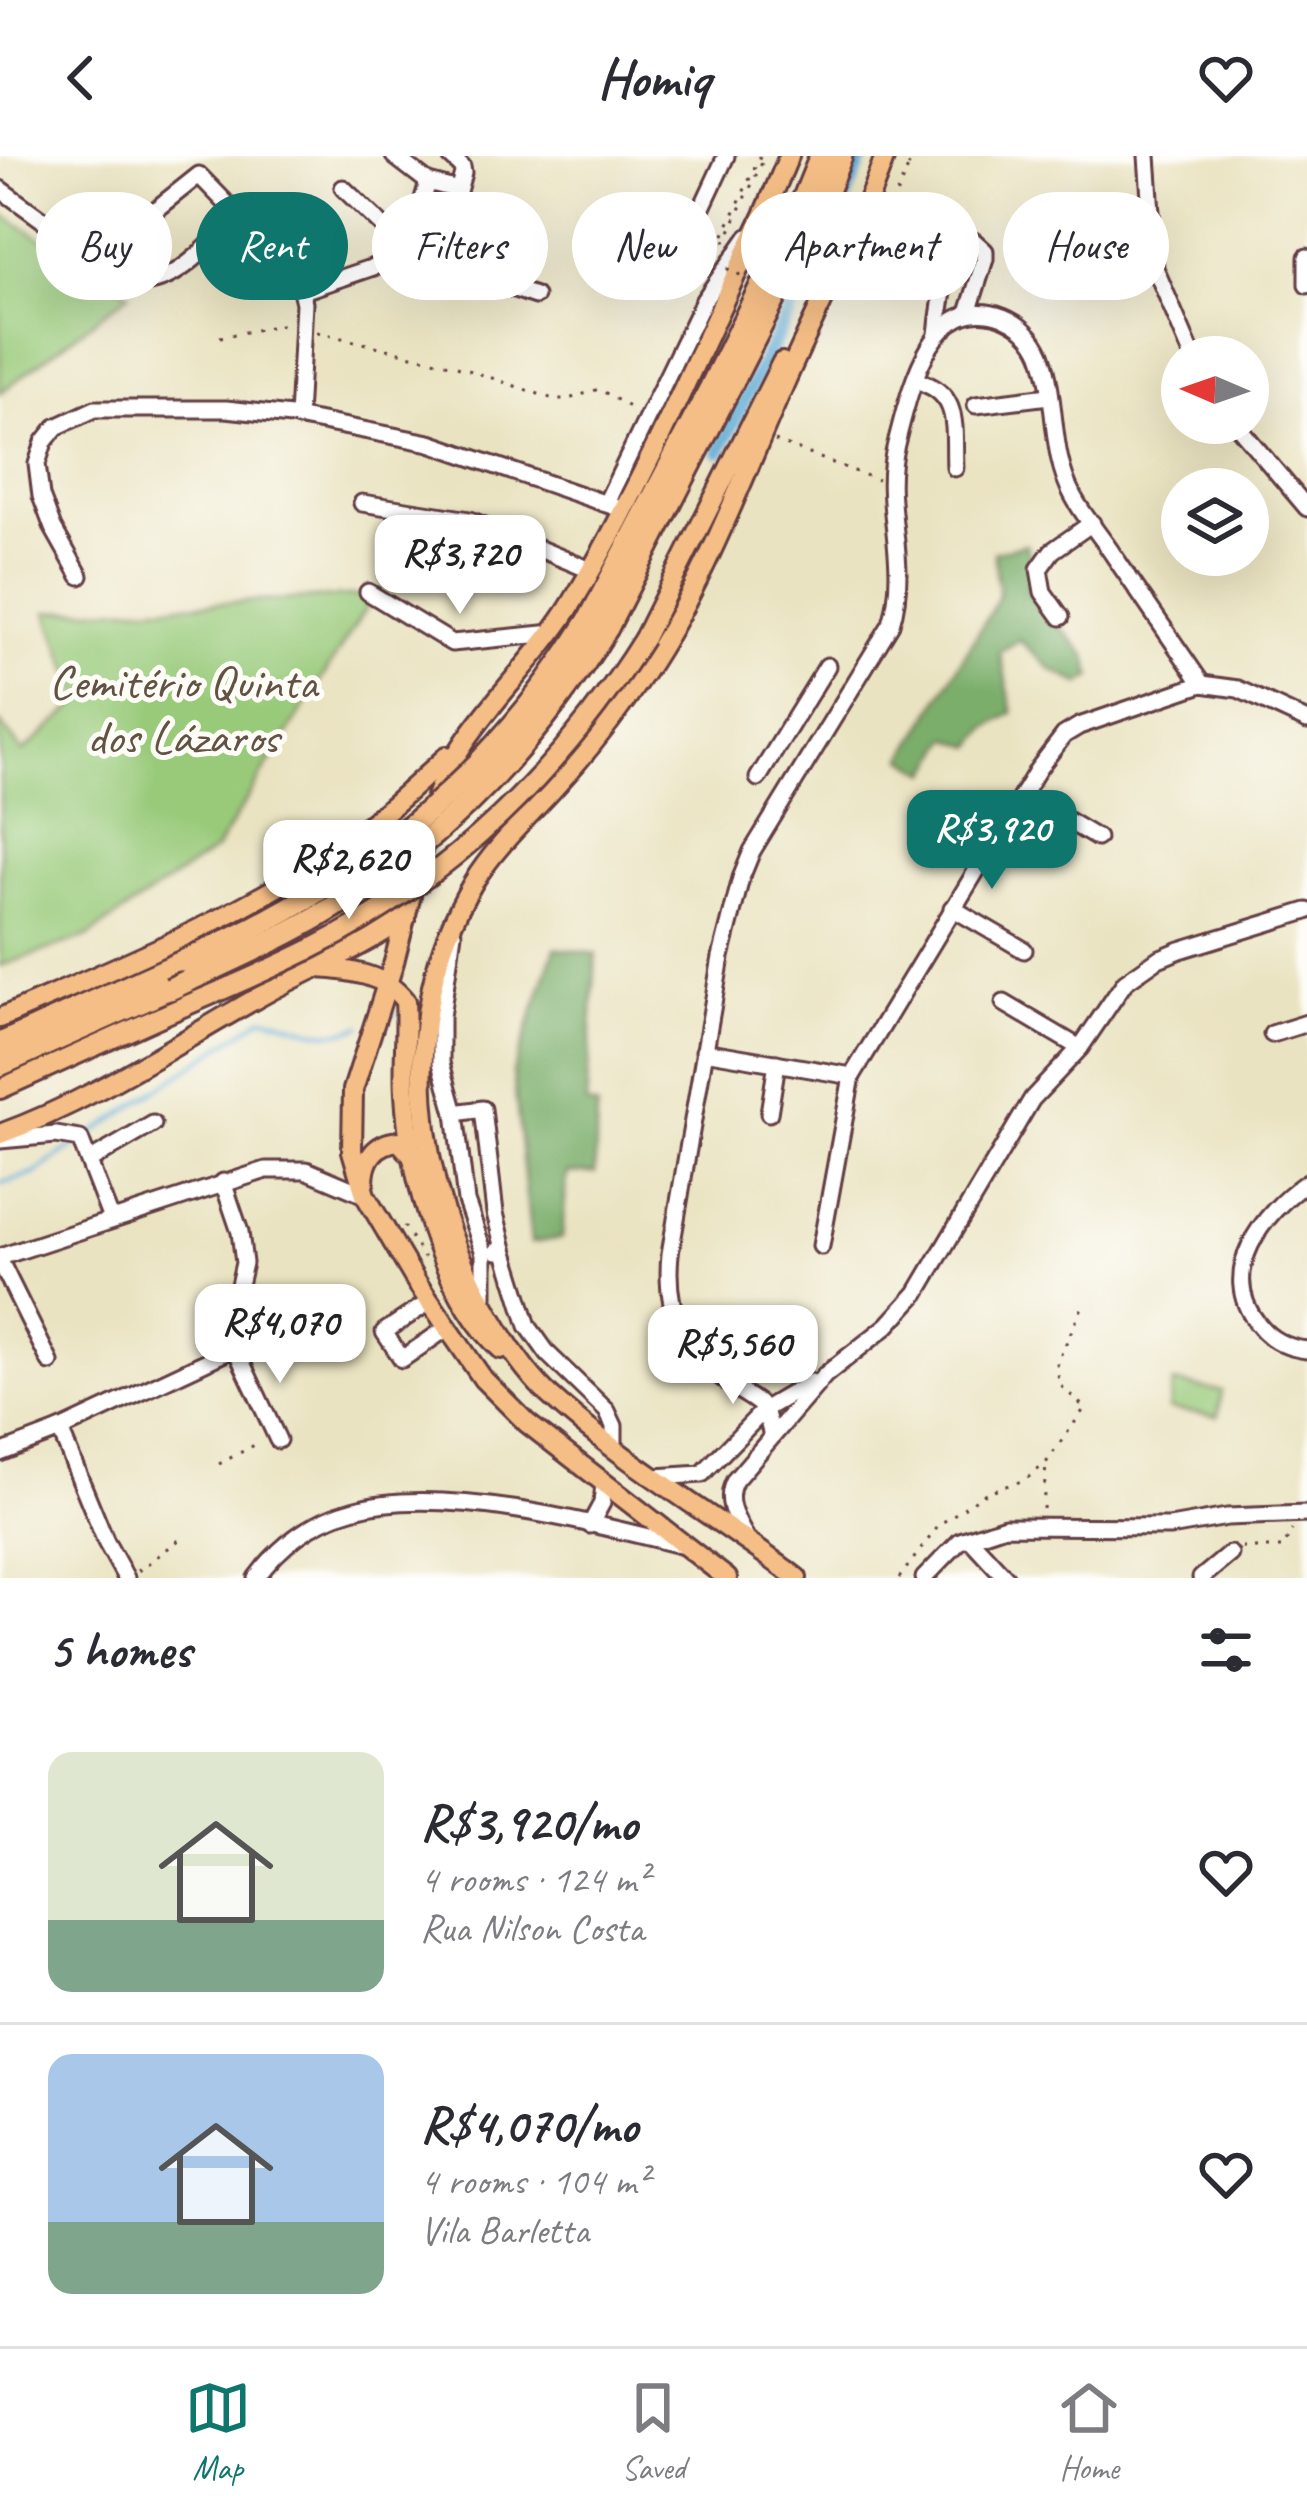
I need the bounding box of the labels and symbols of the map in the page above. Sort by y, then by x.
north arrow [1161,336,1269,444]
pin: R$3,720 [349,515,571,617]
park label: Cemitério Quinta dos Lázaros [49,652,320,767]
pin: R$3,920 [881,790,1103,892]
pin: R$2,620 [238,820,460,922]
pin: R$4,070 [169,1284,391,1386]
pin: R$5,560 [622,1305,844,1407]

